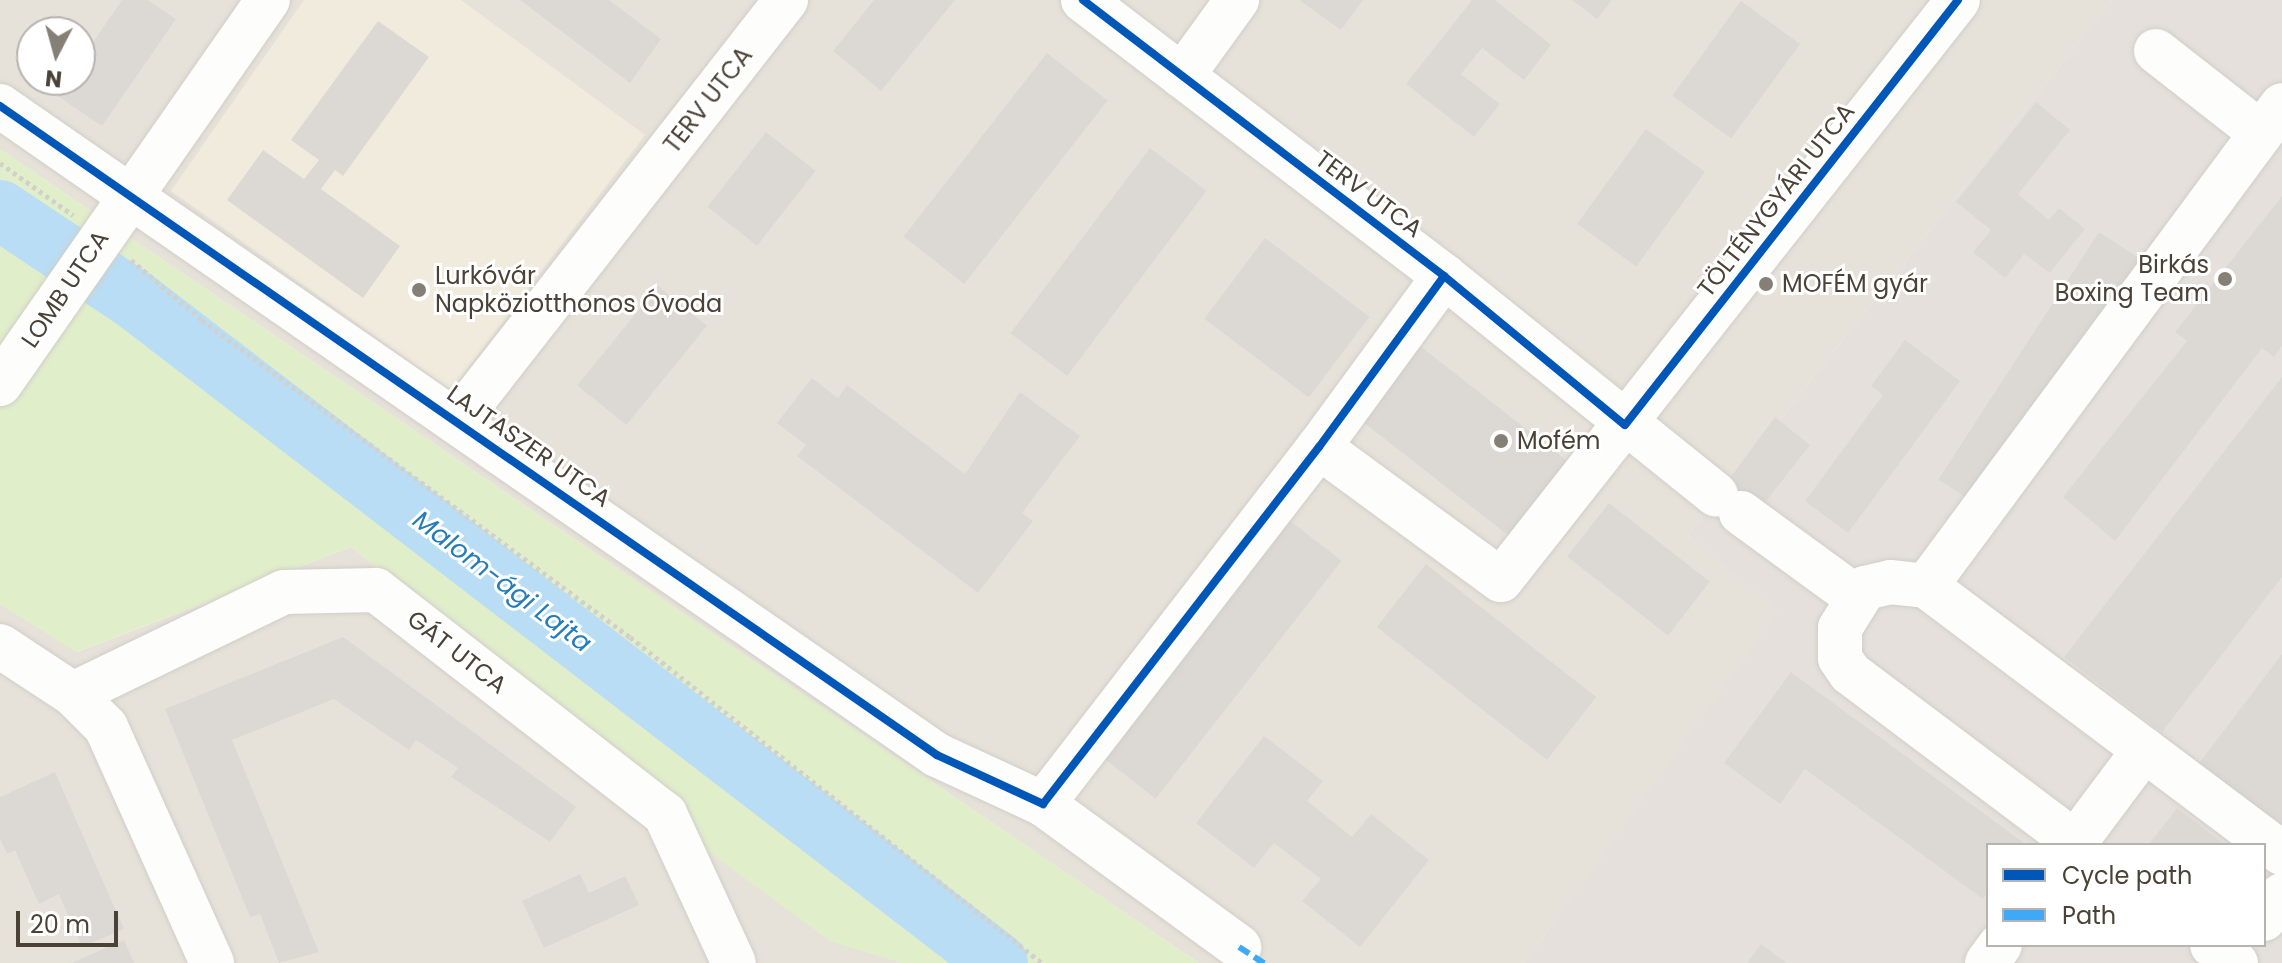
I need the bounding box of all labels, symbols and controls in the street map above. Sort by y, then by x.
north arrow [16,16,96,96]
street label: TERV UTCA [658,41,758,159]
text: N [44,62,64,95]
street label: TÖLTÉNYGYÁRI UTCA [1691,97,1861,303]
street label: TERV UTCA [1310,144,1428,244]
street label: LOMB UTCA [15,225,115,353]
place label: Birkás Boxing Team [2055,251,2209,307]
place label: Lurkóvár Napköziotthonos Óvoda [435,262,722,318]
place label: MOFÉM gyár [1782,270,1928,298]
marker: Birkás Boxing Team [2216,270,2234,288]
marker: MOFÉM gyár [1757,275,1775,293]
marker: Lurkóvár Napköziotthonos Óvoda [410,281,428,299]
street label: LAJTASZER UTCA [442,379,616,513]
place label: Mofém [1517,427,1601,455]
marker: Mofém [1492,432,1510,450]
water label: Malom-ági Lajta [406,505,598,659]
street label: GÁT UTCA [402,604,512,700]
legend [1986,843,2266,947]
text: Cycle path [2062,859,2192,892]
scale bar [20,895,122,945]
text: Path [2062,899,2116,932]
text: 20 m [30,908,90,941]

